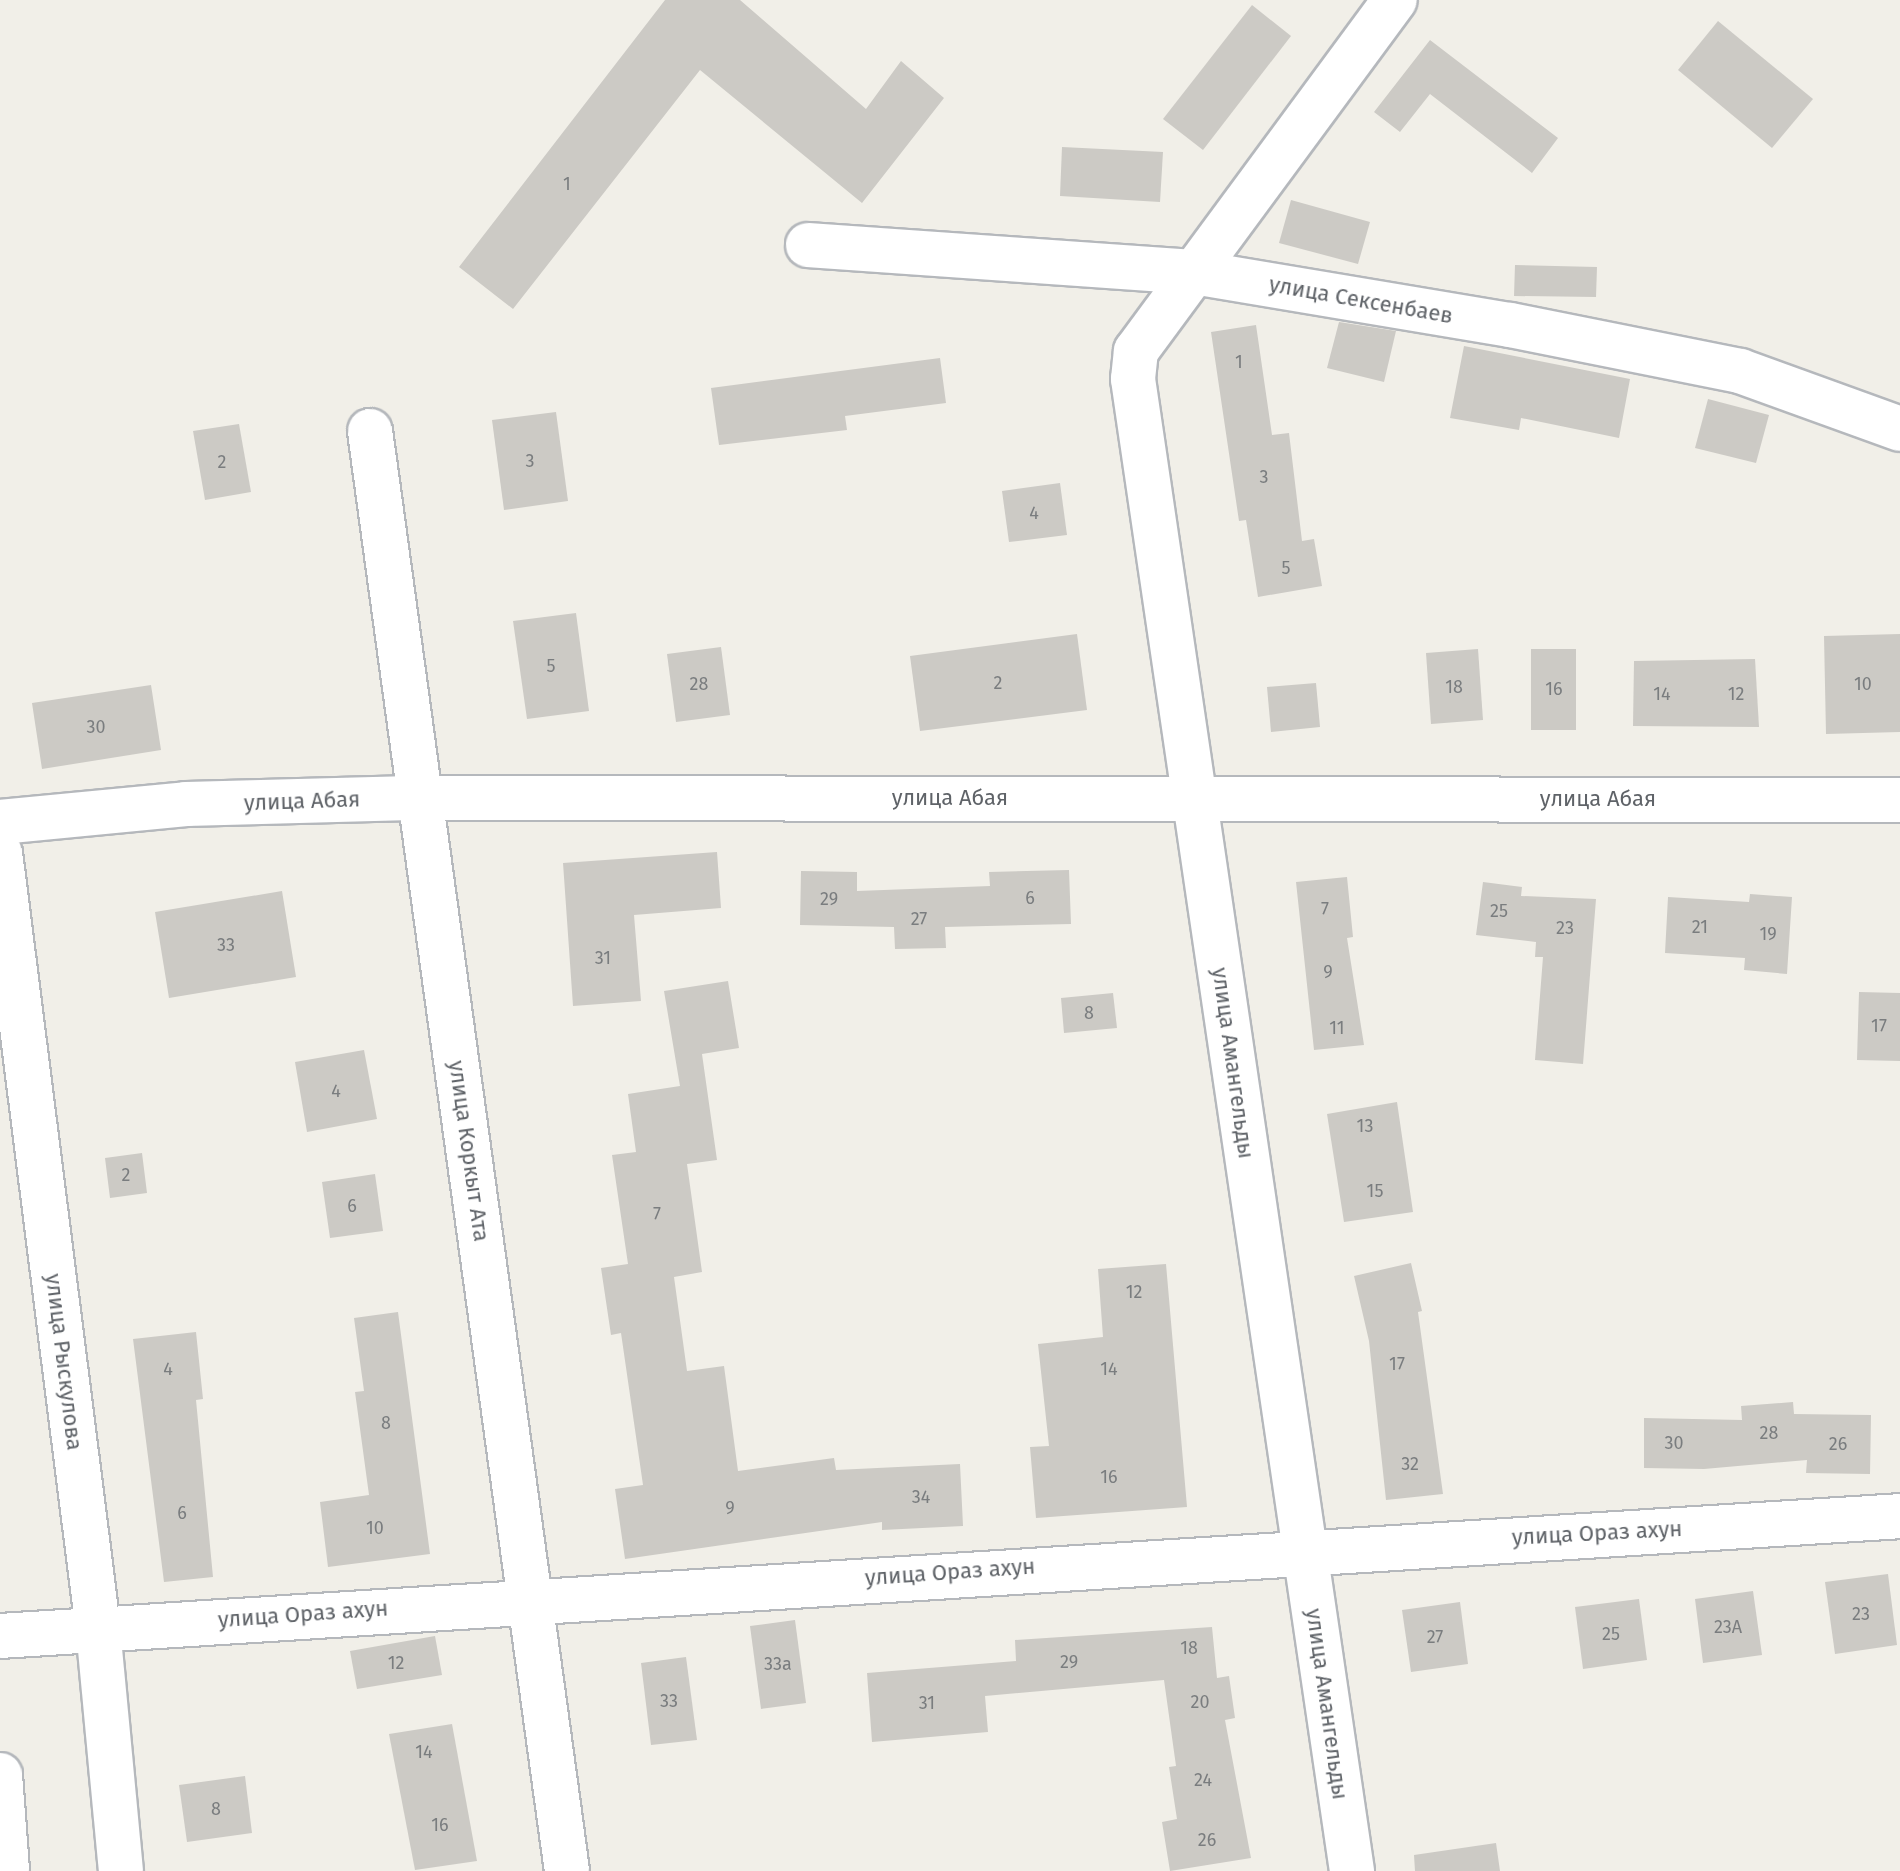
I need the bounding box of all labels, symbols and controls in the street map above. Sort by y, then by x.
house number: 1 [563,173,571,195]
street label: улица Сексенбаев [1267,271,1455,329]
house number: 1 [1235,351,1243,373]
house number: 3 [526,450,534,472]
house number: 2 [218,451,226,473]
house number: 3 [1260,466,1268,488]
house number: 4 [1029,502,1039,524]
house number: 5 [1281,557,1291,579]
house number: 5 [546,655,556,677]
house number: 2 [994,672,1002,694]
house number: 28 [690,673,708,695]
house number: 10 [1854,673,1872,695]
house number: 18 [1445,676,1463,698]
house number: 16 [1545,678,1563,700]
house number: 14 [1653,683,1671,705]
house number: 12 [1728,683,1744,705]
house number: 30 [86,716,106,738]
street label: улица Абая [892,785,1008,811]
street label: улица Абая [243,786,361,816]
street label: улица Абая [1540,786,1656,812]
house number: 6 [1025,887,1035,909]
house number: 29 [820,888,838,910]
house number: 7 [1321,898,1329,920]
house number: 25 [1490,900,1508,922]
house number: 27 [911,908,927,930]
house number: 21 [1692,916,1708,938]
house number: 23 [1556,917,1574,939]
house number: 19 [1759,923,1777,945]
house number: 33 [217,934,235,956]
house number: 31 [595,947,611,969]
house number: 9 [1323,961,1333,983]
street label: улица Амангельды [1207,966,1259,1160]
house number: 8 [1084,1002,1094,1024]
house number: 17 [1871,1015,1887,1037]
house number: 11 [1329,1017,1345,1039]
street label: улица Коркыт Ата [443,1059,495,1243]
house number: 4 [331,1080,341,1102]
house number: 13 [1357,1115,1373,1137]
house number: 2 [122,1164,130,1186]
house number: 15 [1367,1180,1383,1202]
house number: 6 [347,1195,357,1217]
house number: 7 [653,1203,661,1225]
street label: улица Рыскулова [40,1272,88,1452]
house number: 12 [1126,1281,1142,1303]
house number: 17 [1389,1353,1405,1375]
house number: 4 [163,1358,173,1380]
house number: 14 [1100,1358,1118,1380]
house number: 8 [381,1412,391,1434]
house number: 28 [1760,1422,1778,1444]
house number: 30 [1664,1432,1684,1454]
house number: 26 [1829,1433,1847,1455]
house number: 32 [1401,1453,1419,1475]
house number: 16 [1100,1466,1118,1488]
house number: 34 [912,1486,930,1508]
house number: 9 [725,1497,735,1519]
house number: 6 [177,1502,187,1524]
street label: улица Ораз ахун [1511,1515,1683,1551]
house number: 10 [366,1517,384,1539]
street label: улица Ораз ахун [864,1553,1036,1591]
street label: улица Ораз ахун [217,1595,389,1633]
house number: 23 [1852,1603,1870,1625]
street label: улица Амангельды [1301,1607,1353,1801]
house number: 23А [1714,1616,1742,1638]
house number: 25 [1602,1623,1620,1645]
house number: 27 [1427,1626,1443,1648]
house number: 18 [1180,1637,1198,1659]
house number: 29 [1060,1651,1078,1673]
house number: 12 [388,1652,404,1674]
house number: 33а [764,1653,792,1675]
house number: 33 [660,1690,678,1712]
house number: 20 [1191,1691,1209,1713]
house number: 31 [919,1692,935,1714]
house number: 14 [415,1741,433,1763]
house number: 24 [1194,1769,1212,1791]
house number: 8 [211,1798,221,1820]
house number: 16 [431,1814,449,1836]
house number: 26 [1198,1829,1216,1851]

